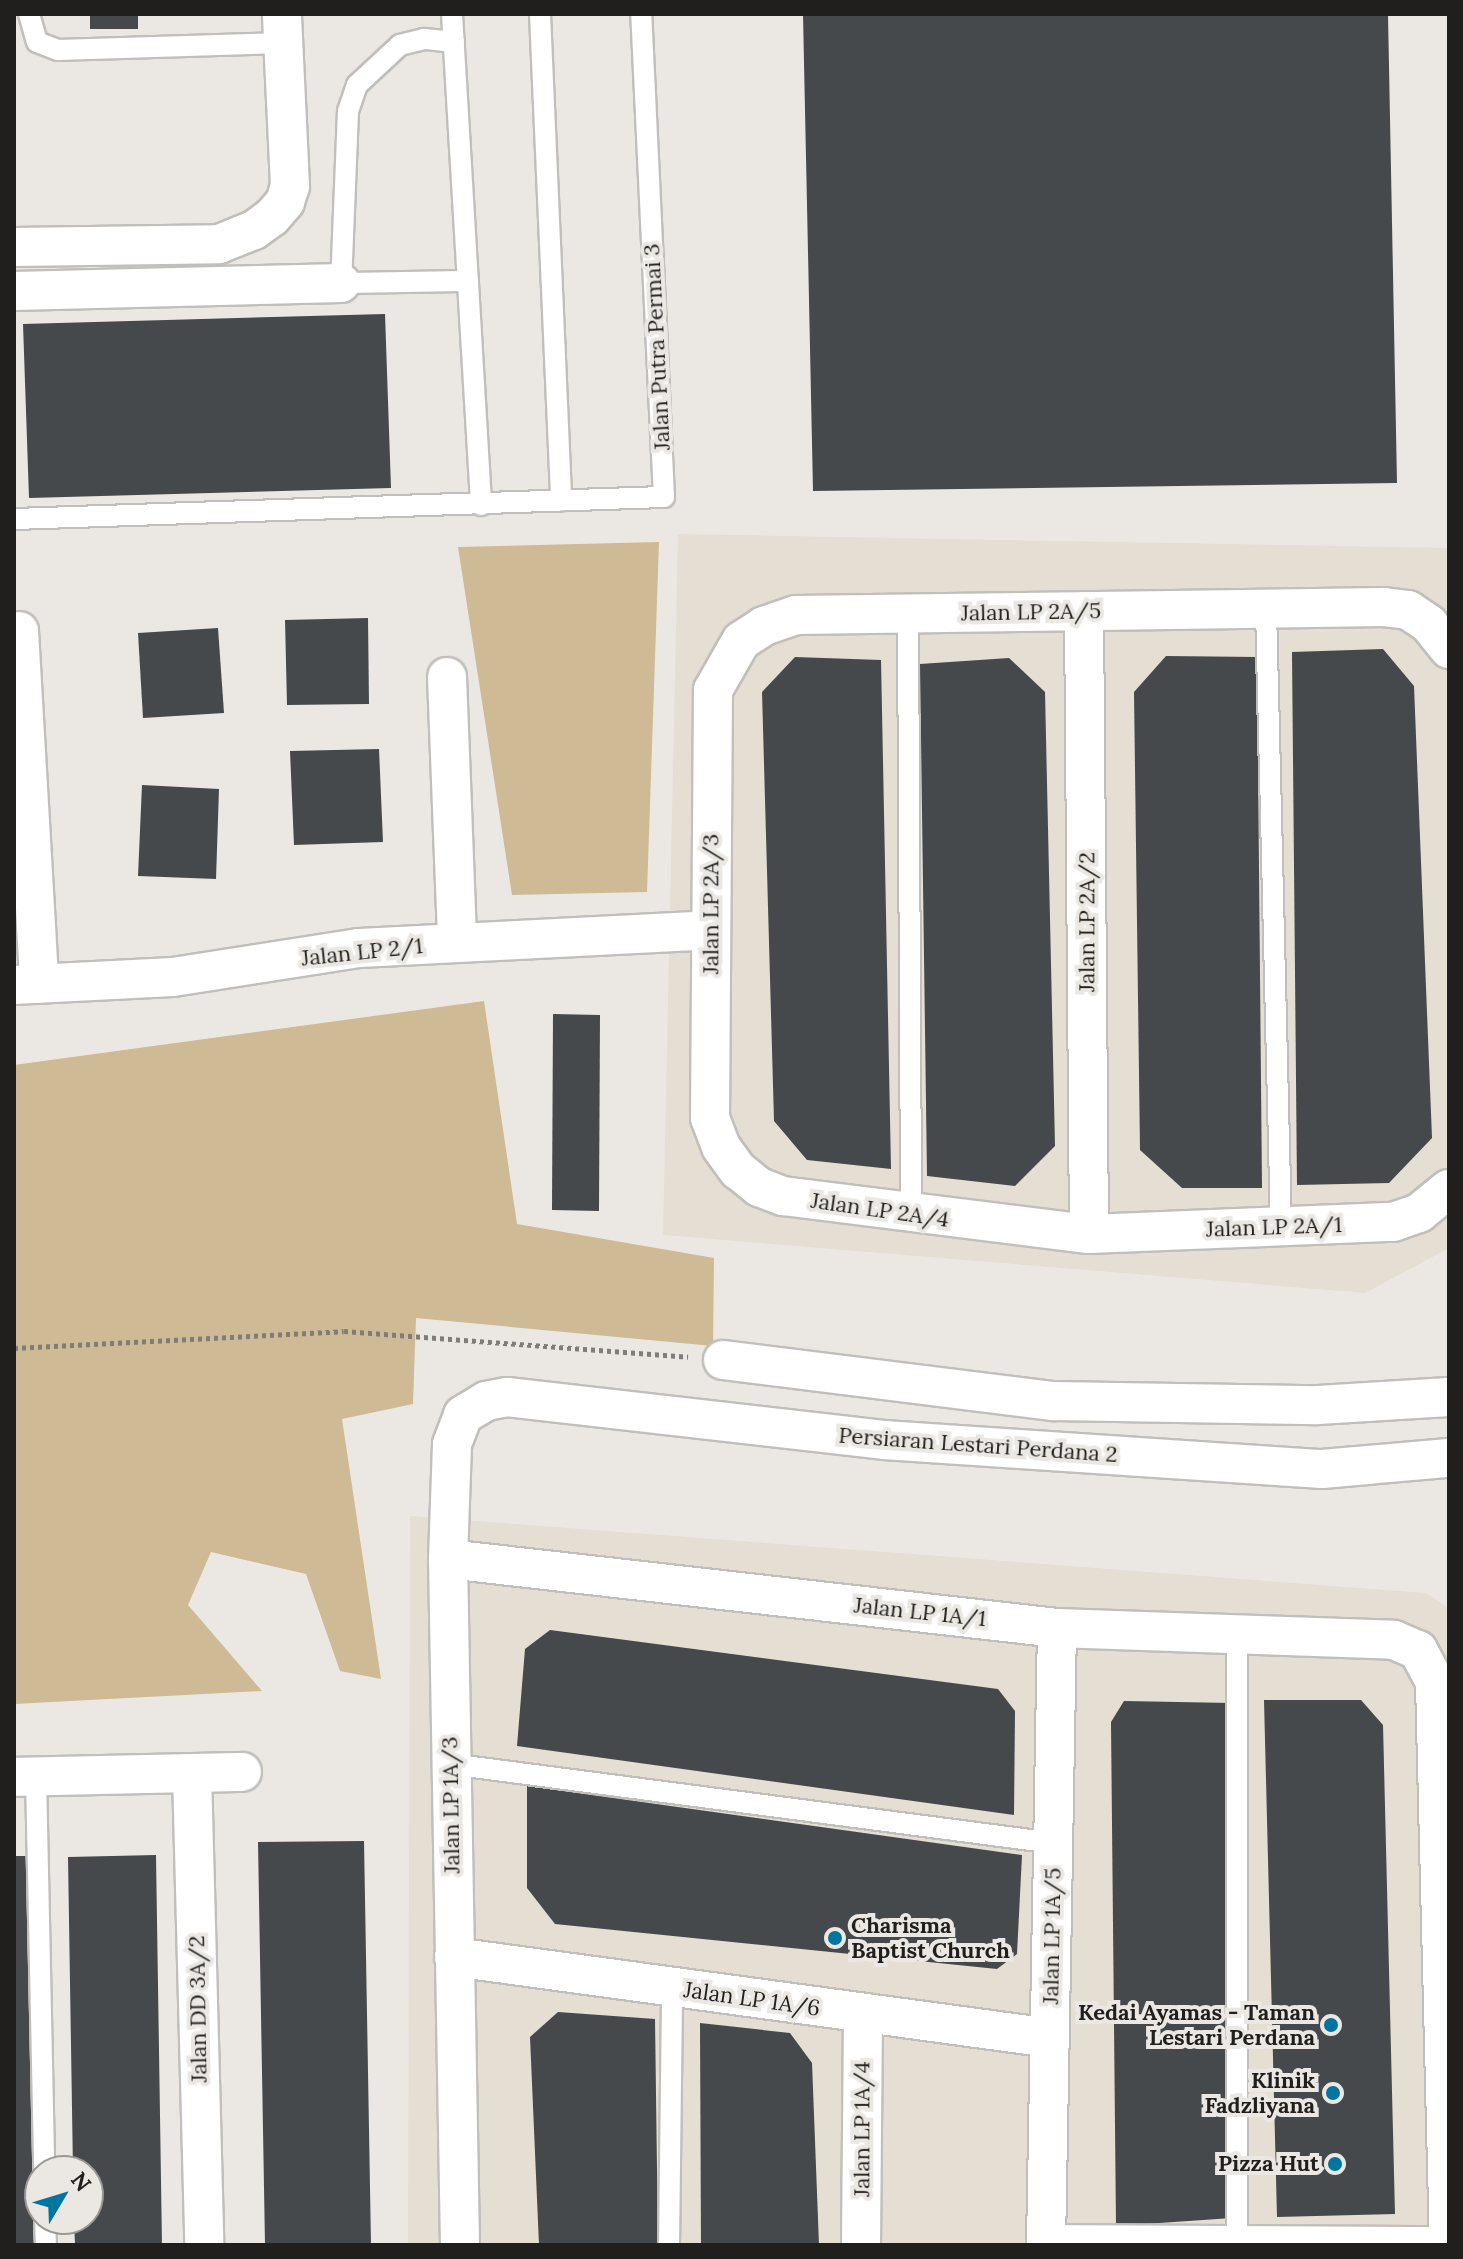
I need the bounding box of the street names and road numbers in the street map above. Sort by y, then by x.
street label: Jalan Putra Permai 3 [638,243,676,451]
street label: Jalan LP 2A/5 [961,598,1101,626]
street label: Jalan LP 2A/3 [698,834,724,974]
street label: Jalan LP 2A/2 [1074,852,1100,992]
street label: Jalan LP 2/1 [300,932,424,972]
street label: Jalan LP 2A/4 [809,1187,951,1233]
street label: Jalan LP 2A/1 [1205,1211,1343,1243]
street label: Persiaran Lestari Perdana 2 [838,1422,1118,1468]
street label: Jalan LP 1A/1 [853,1592,987,1632]
street label: Jalan LP 1A/3 [437,1736,465,1874]
street label: Jalan LP 1A/5 [1038,1867,1066,2005]
street label: Jalan DD 3A/2 [184,1935,212,2083]
street label: Jalan LP 1A/6 [682,1976,822,2022]
street label: Jalan LP 1A/4 [849,2061,875,2197]

